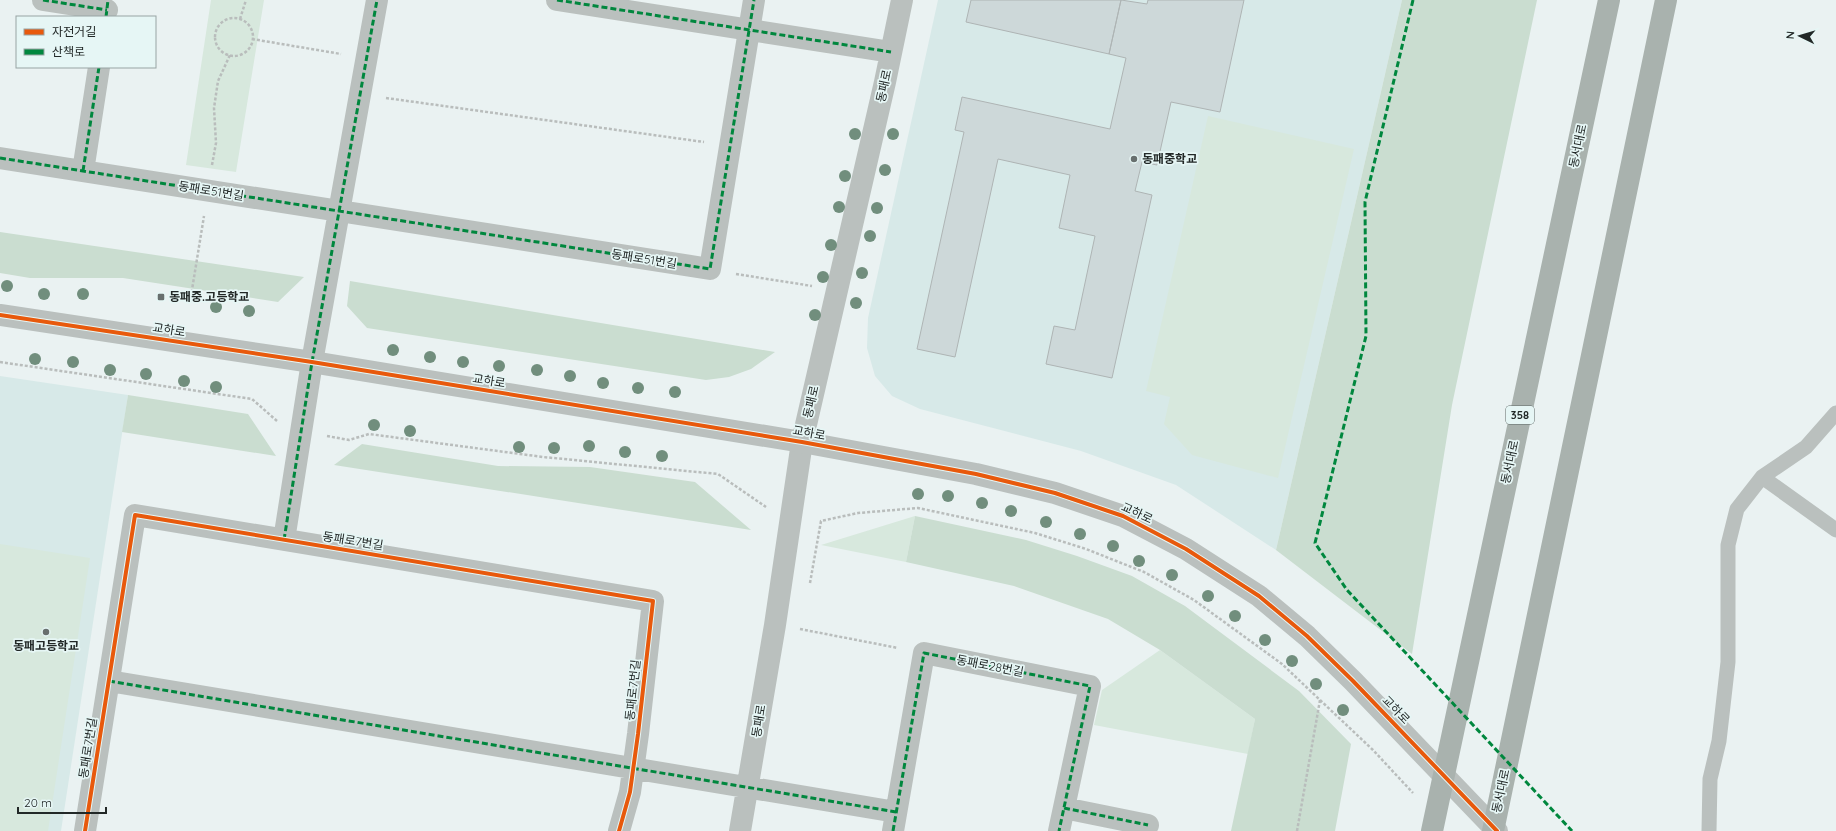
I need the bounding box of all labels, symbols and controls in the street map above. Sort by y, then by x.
legend [16,16,156,68]
north arrow [1780,16,1820,56]
text: 자전거길 [52,24,96,39]
text: N [1783,30,1797,40]
text: 산책로 [52,44,85,59]
street label: 동패로 [873,68,894,104]
street label: 동서대로 [1566,123,1589,169]
place label: 동패중학교 [1142,151,1197,166]
marker: 동패중학교 [1129,154,1139,164]
street label: 동패로51번길 [177,178,245,203]
street label: 동패로51번길 [610,246,678,271]
place label: 동패중.고등학교 [169,289,249,304]
marker: 동패중.고등학교 [156,292,166,302]
street label: 교하로 [152,320,187,340]
street label: 교하로 [472,371,507,391]
street label: 동패로 [799,384,822,420]
road number: 358 [1506,406,1534,424]
street label: 교하로 [791,422,827,443]
street label: 동서대로 [1498,439,1521,485]
street label: 교하로 [1119,499,1155,526]
street label: 동패로7번길 [322,528,385,553]
marker: 동패고등학교 [41,627,51,637]
place label: 동패고등학교 [13,638,79,653]
street label: 동패로28번길 [955,652,1025,679]
street label: 동패로7번길 [622,659,643,721]
street label: 교하로 [1379,693,1413,727]
street label: 동패로 [749,703,769,738]
street label: 동패로7번길 [75,716,100,779]
street label: 동서대로 [1489,768,1512,814]
scale bar [18,789,106,815]
text: 20 m [24,795,52,810]

